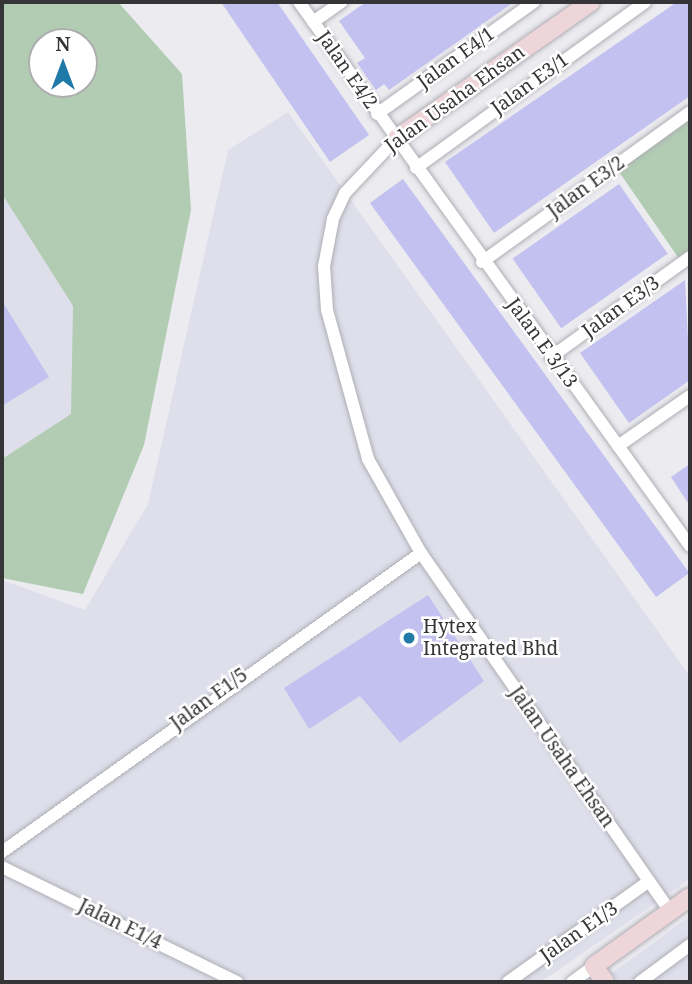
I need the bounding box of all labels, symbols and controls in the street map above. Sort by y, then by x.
street label: Jalan E4/1 [413,22,499,94]
street label: Jalan E4/2 [312,27,382,113]
north arrow [28,28,98,98]
text: N [56,31,70,57]
street label: Jalan Usaha Ehsan [381,41,529,157]
street label: Jalan E3/1 [487,48,573,120]
street label: Jalan E3/2 [543,151,629,223]
street label: Jalan E3/3 [578,271,664,343]
street label: Jalan E 3/13 [502,294,582,392]
place label: Hytex Integrated Bhd [423,616,558,660]
marker: Hytex Integrated Bhd [401,630,417,646]
street label: Jalan E1/5 [166,663,252,735]
street label: Jalan Usaha Ehsan [505,682,619,832]
street label: Jalan E1/4 [75,894,165,954]
street label: Jalan E1/3 [536,897,622,967]

